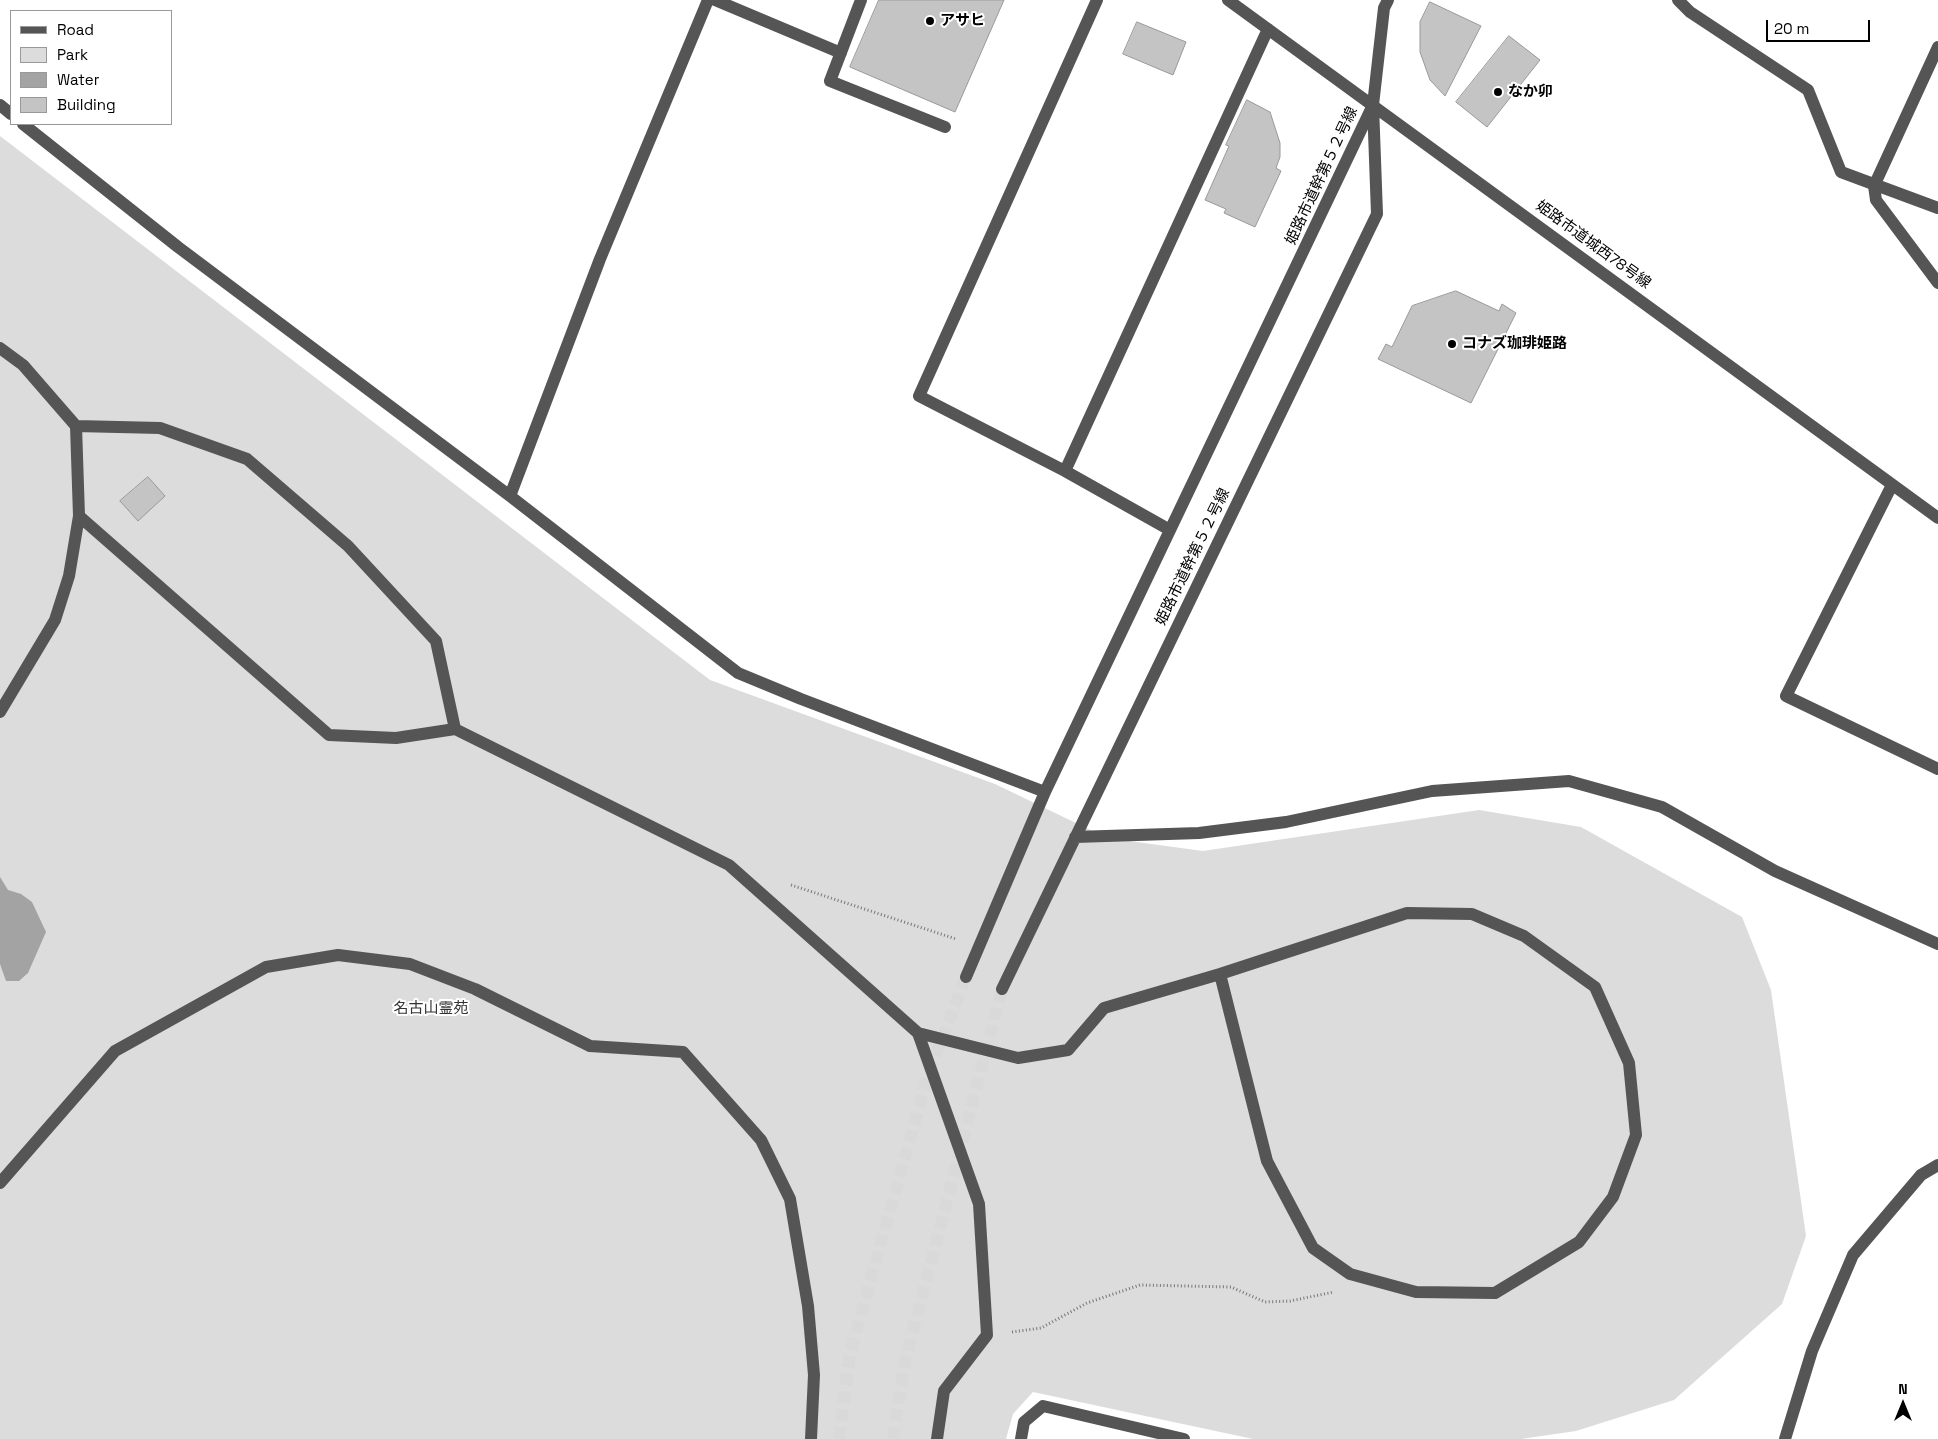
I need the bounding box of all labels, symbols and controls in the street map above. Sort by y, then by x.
legend [10,10,172,125]
scale bar [1768,10,1872,42]
place label: アサヒ [940,12,985,30]
marker: アサヒ [924,15,936,27]
text: 20 m [1774,19,1809,38]
text: Road [57,20,94,39]
text: Park [57,45,88,64]
text: Water [57,70,99,89]
place label: なか卯 [1508,83,1553,101]
marker: なか卯 [1492,86,1504,98]
text: Building [57,95,116,114]
street label: 姫路市道幹第５２号線 [1282,104,1362,248]
street label: 姫路市道城西78号線 [1532,197,1654,293]
place label: コナズ珈琲姫路 [1462,335,1567,353]
marker: コナズ珈琲姫路 [1446,338,1458,350]
street label: 姫路市道幹第５２号線 [1152,486,1234,628]
park label: 名古山霊苑 [394,1000,468,1018]
north arrow [1878,1379,1928,1429]
text: N [1898,1380,1908,1398]

